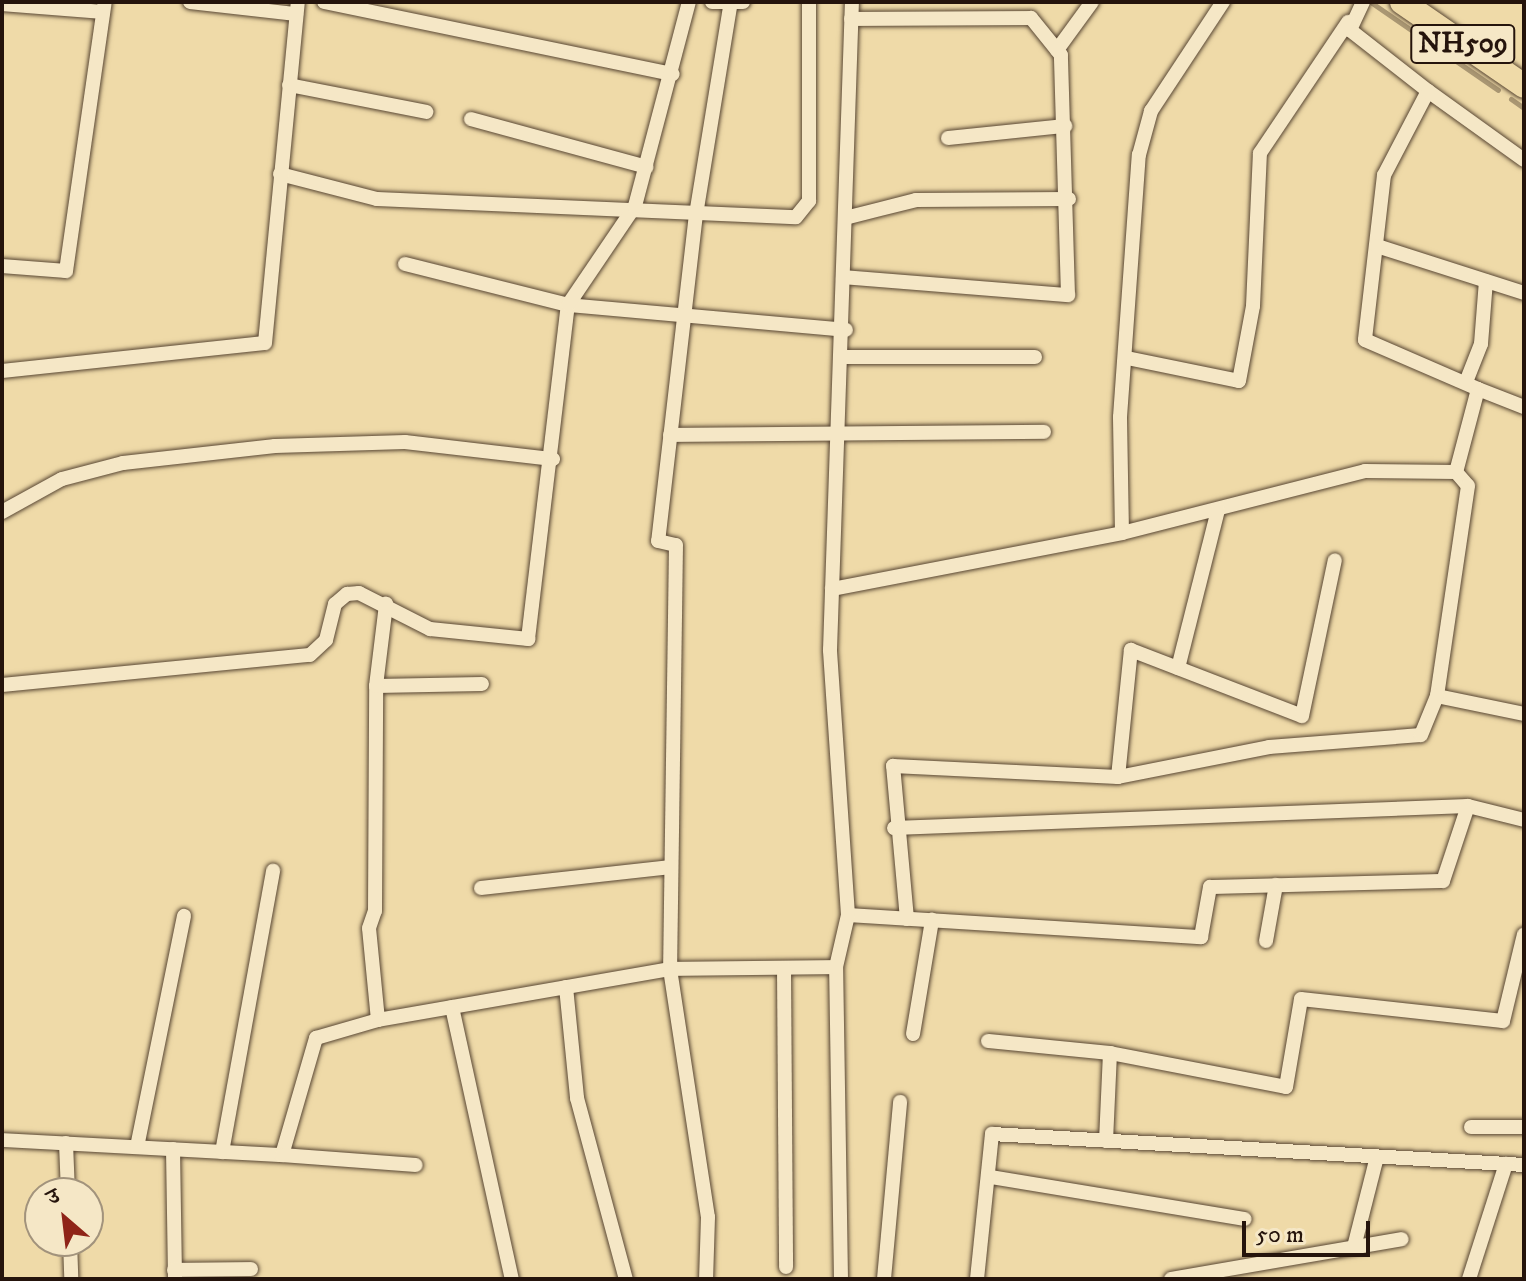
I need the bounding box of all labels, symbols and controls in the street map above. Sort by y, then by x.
road number: NH509 [1409,20,1517,68]
north arrow [24,1177,104,1257]
text: उ [42,1183,65,1212]
scale bar [1246,1205,1374,1255]
text: 50 m [1256,1220,1304,1250]

